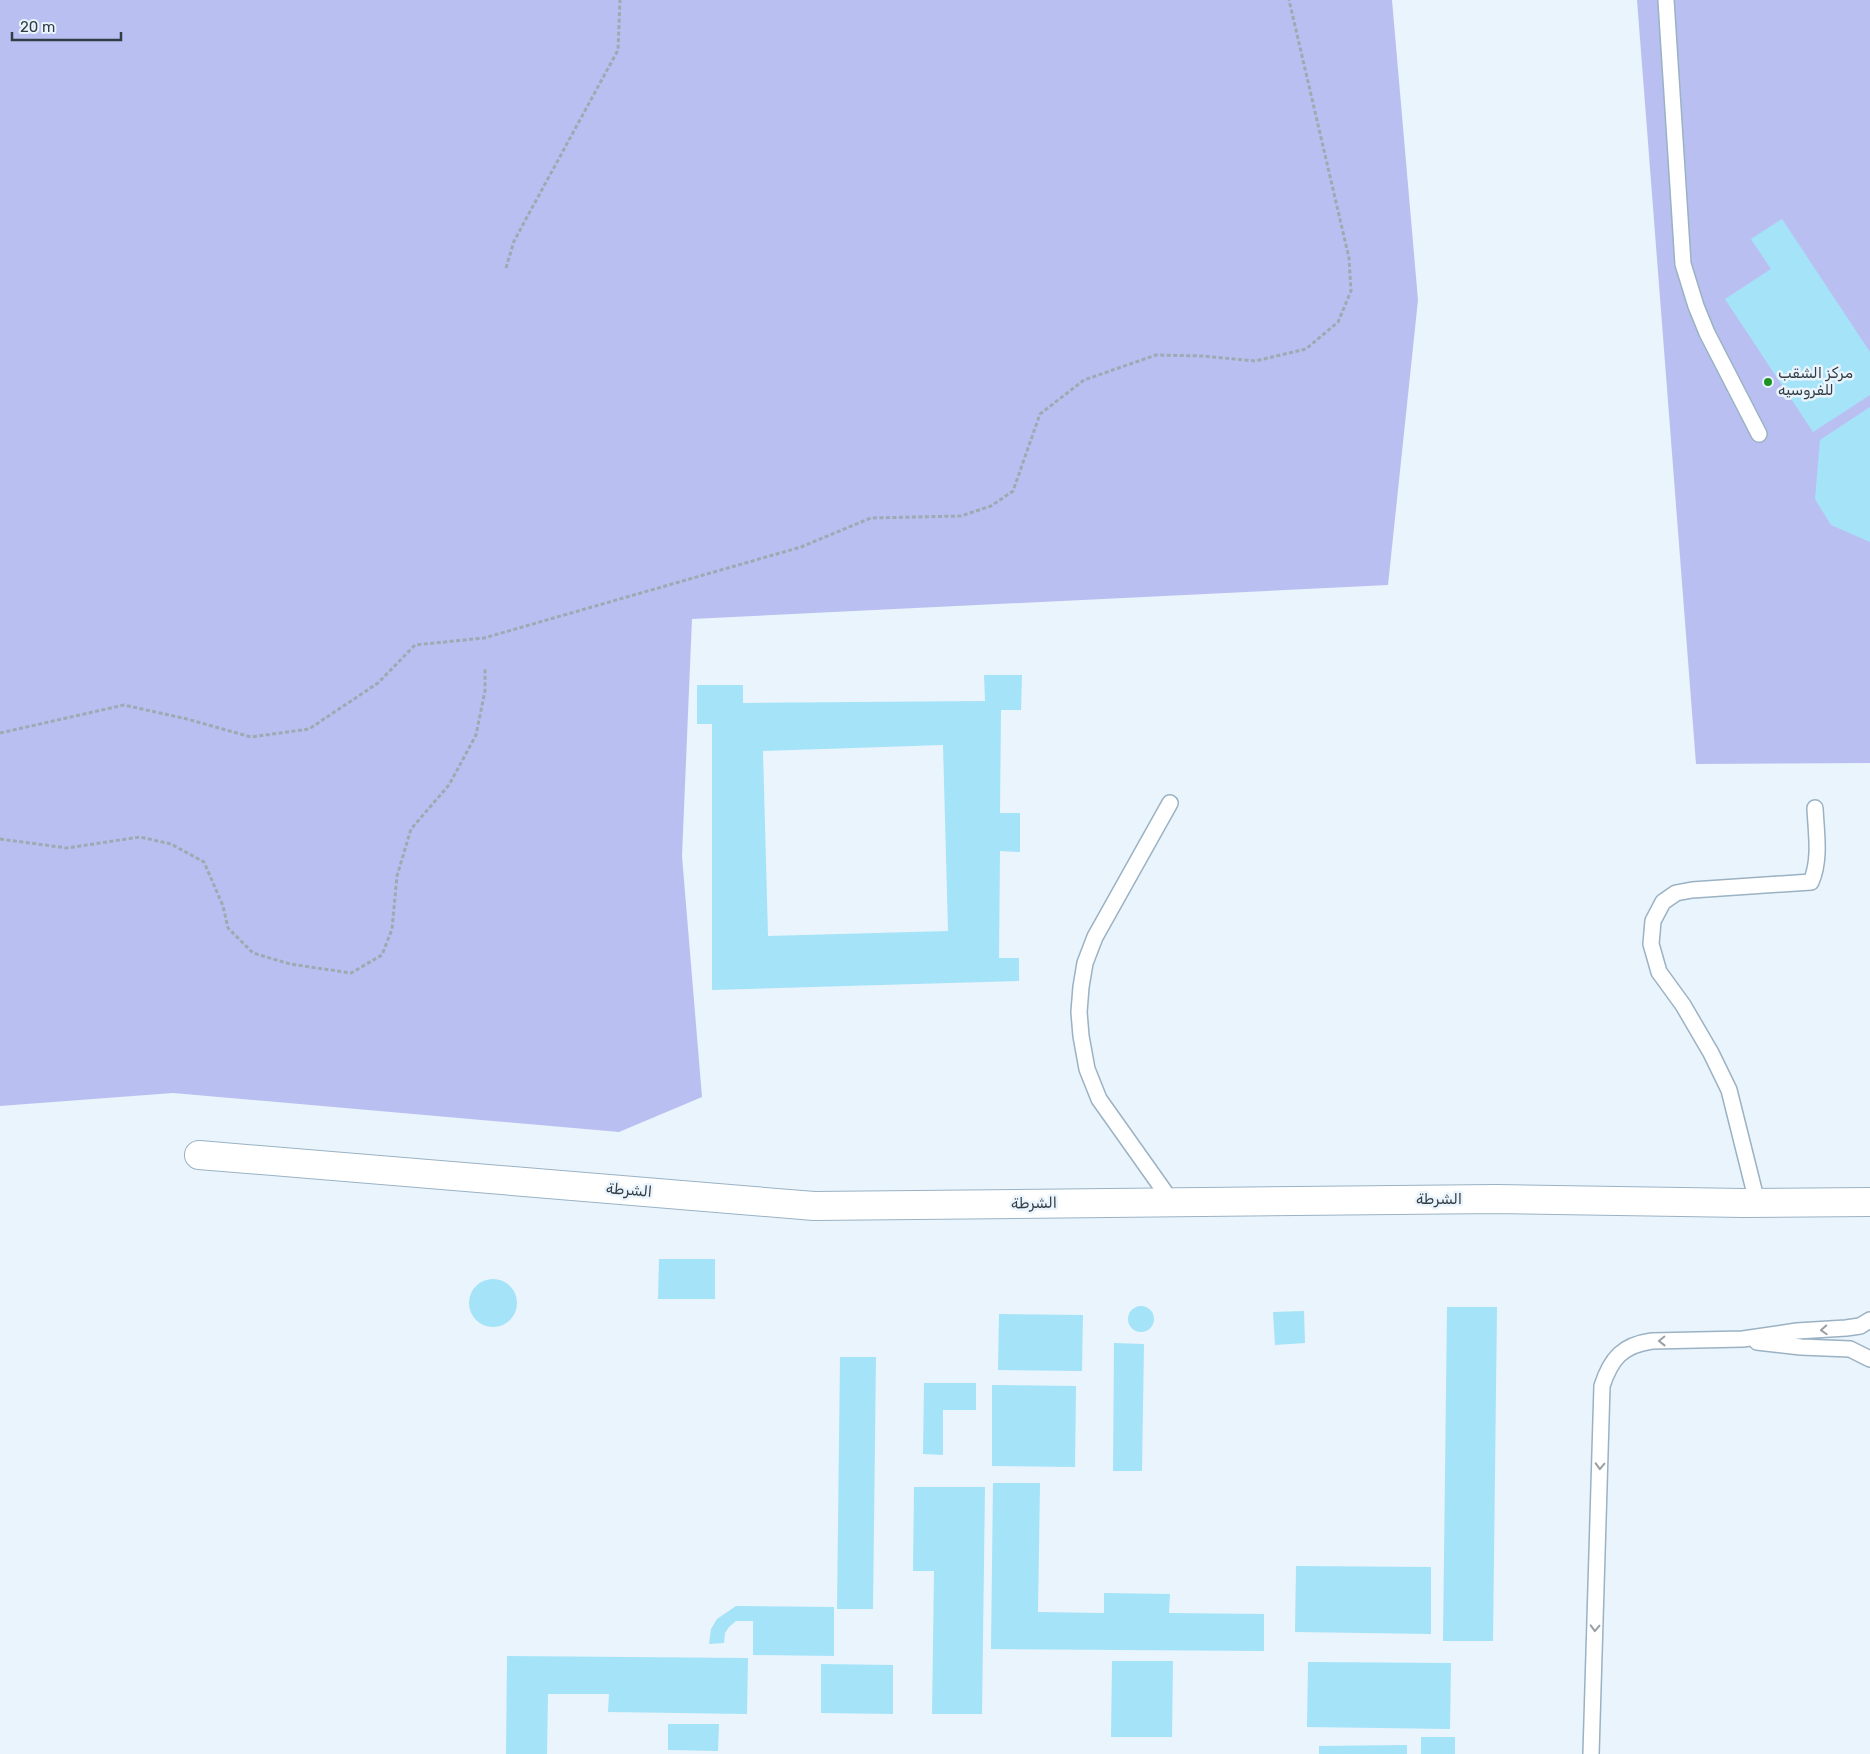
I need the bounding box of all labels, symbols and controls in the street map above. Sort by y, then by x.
scale bar [12,10,121,42]
text: 20 m [20,18,55,36]
place label: مركز الشقب للفروسيه [1778,364,1853,400]
marker: مركز الشقب للفروسيه [1762,376,1774,388]
street label: الشرطة [605,1179,653,1201]
street label: الشرطة [1416,1190,1462,1208]
street label: الشرطة [1011,1194,1057,1212]
one-way arrow [1819,1324,1827,1335]
one-way arrow [1657,1336,1665,1346]
one-way arrow [1595,1462,1605,1470]
one-way arrow [1590,1625,1600,1633]

